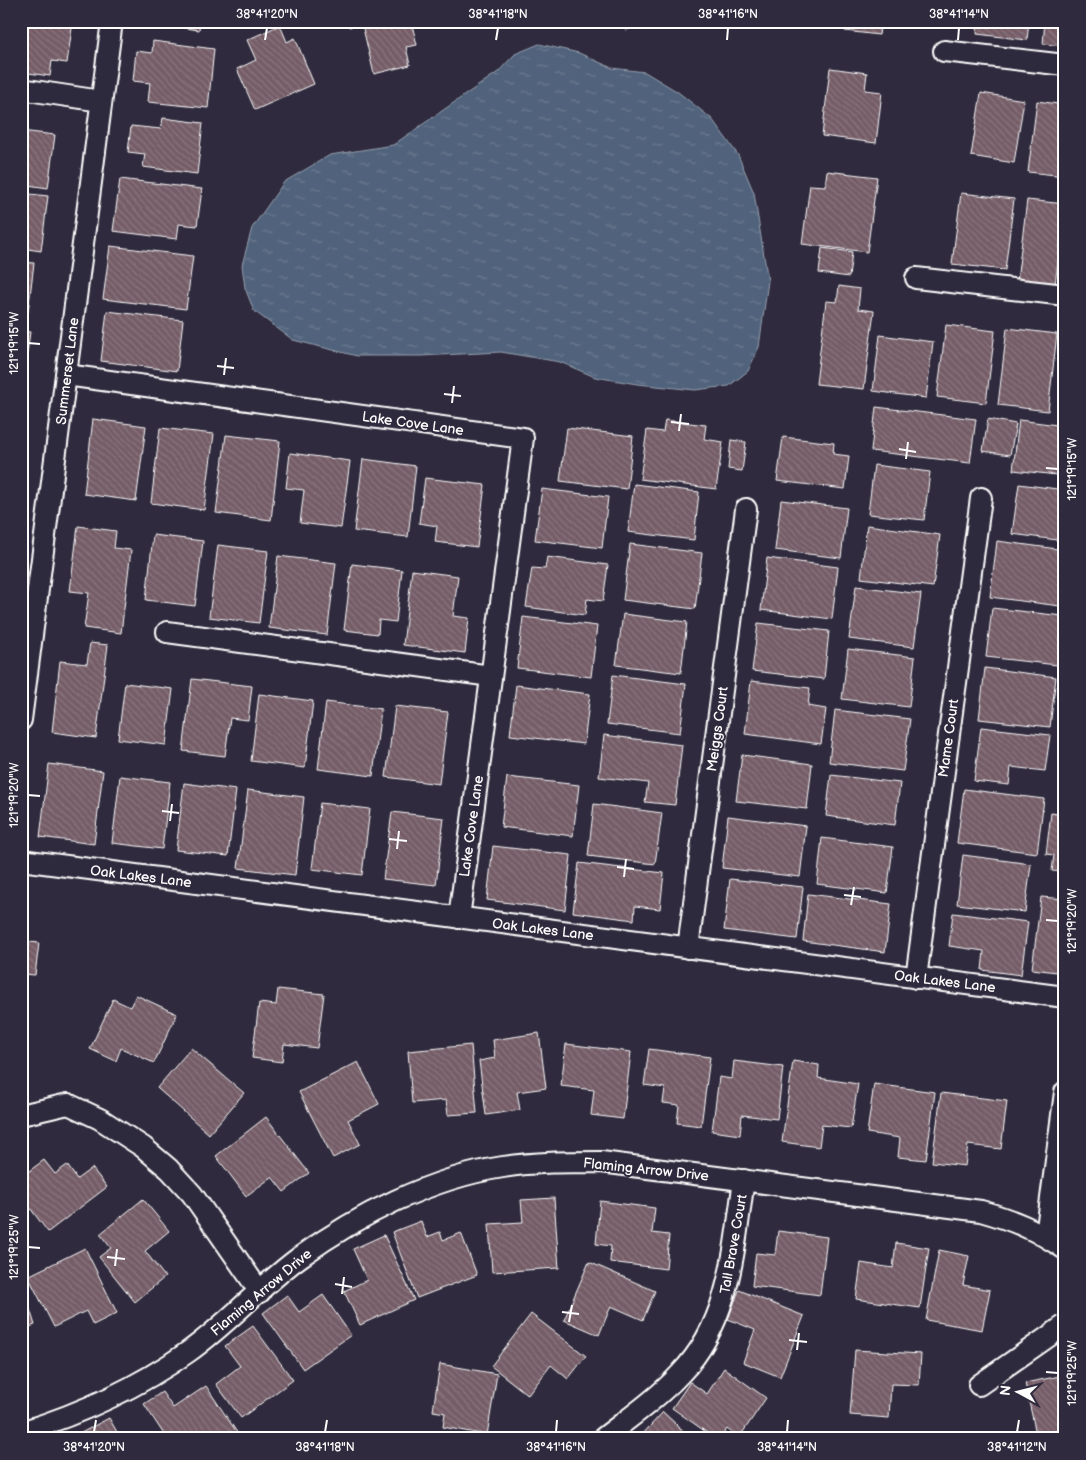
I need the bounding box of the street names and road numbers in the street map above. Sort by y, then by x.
street label: Summerset Lane [52,317,83,426]
street label: Lake Cove Lane [361,408,465,439]
street label: Meiggs Court [703,685,732,773]
street label: Mame Court [935,697,962,778]
street label: Lake Cove Lane [456,774,487,878]
street label: Oak Lakes Lane [89,862,193,891]
street label: Oak Lakes Lane [491,915,595,944]
street label: Oak Lakes Lane [893,967,997,996]
street label: Flaming Arrow Drive [582,1154,710,1185]
street label: Tall Brave Court [716,1192,751,1295]
street label: Flaming Arrow Drive [208,1245,315,1339]

